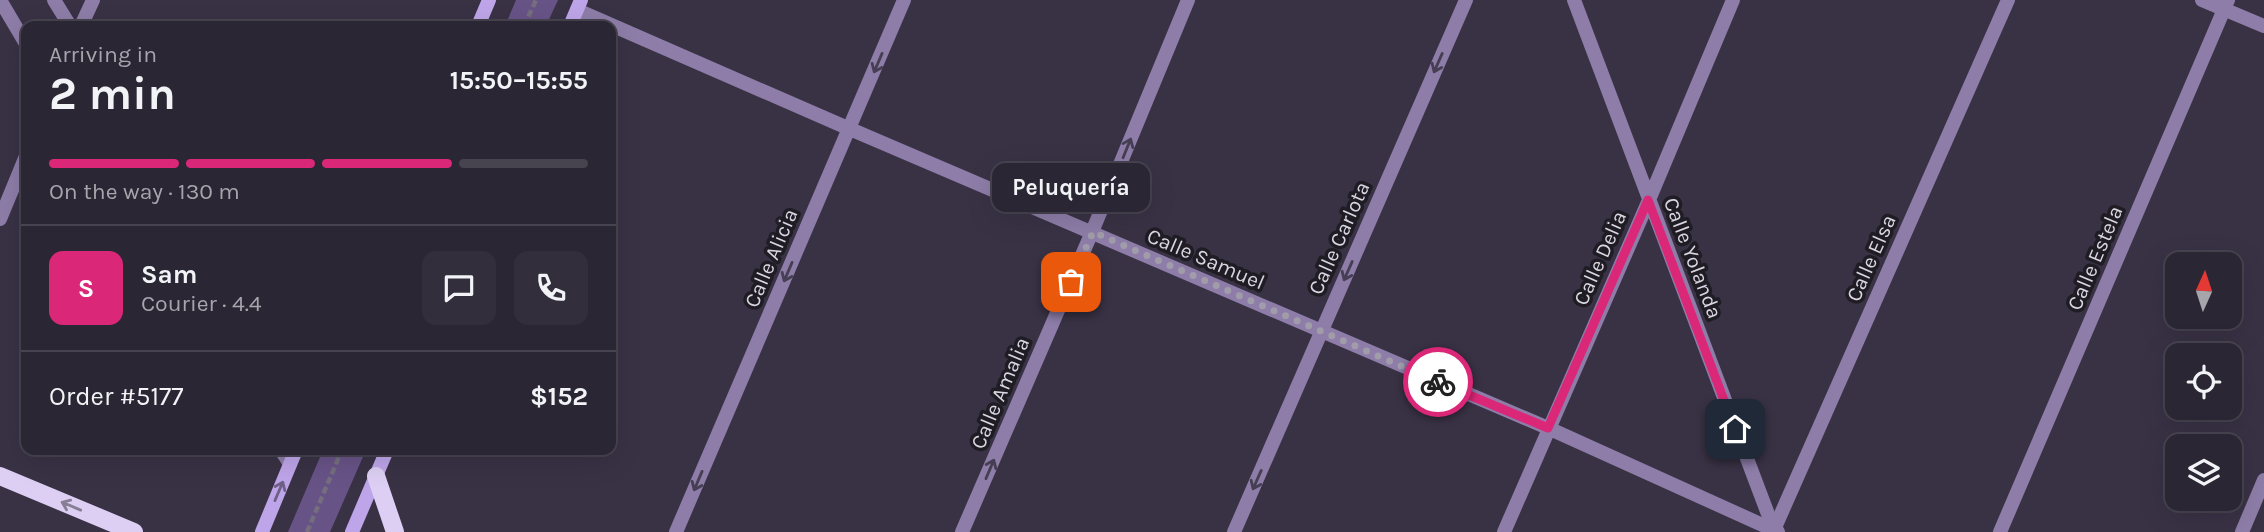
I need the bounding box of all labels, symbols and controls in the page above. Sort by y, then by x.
text: Arriving in [49,41,157,68]
one-way arrow [1431,51,1444,73]
one-way arrow [871,52,884,73]
text: 15:50–15:55 [450,65,588,96]
text: 2 min [49,67,176,121]
one-way arrow [1122,137,1135,159]
callout: Peluquería [992,163,1150,212]
text: Peluquería [1012,174,1130,201]
text: On the way · 130 m [49,178,240,205]
street label: Calle Carlota [1303,178,1375,298]
street label: Calle Yolanda [1659,194,1727,322]
street label: Calle Estela [2062,202,2128,314]
street label: Calle Alicia [739,205,803,311]
street label: Calle Delia [1569,207,1631,309]
street label: Calle Elsa [1841,211,1901,305]
street label: Calle Samuel [1144,223,1268,295]
button: chat [422,251,496,325]
button: phone [514,251,588,325]
pin [1041,252,1101,312]
north arrow [2165,252,2242,329]
map controls [2165,252,2242,511]
text: Sam [141,259,197,290]
one-way arrow [1340,260,1353,281]
one-way arrow [781,261,794,282]
icon: bag [1052,263,1090,301]
text: S [78,273,94,304]
text: Courier · 4.4 [141,290,262,317]
street label: Calle Amalia [966,334,1034,452]
button: locate [2165,343,2242,420]
courier [1403,347,1473,417]
icon: bike [1419,363,1457,401]
text: Order #5177 [49,381,183,412]
text: $152 [530,381,588,412]
pin [1705,399,1765,459]
icon: home [1716,410,1754,448]
button: layers [2165,434,2242,511]
one-way arrow [984,459,997,481]
one-way arrow [1250,469,1263,490]
one-way arrow [691,470,704,491]
one-way arrow [273,481,286,502]
one-way arrow [61,499,82,512]

